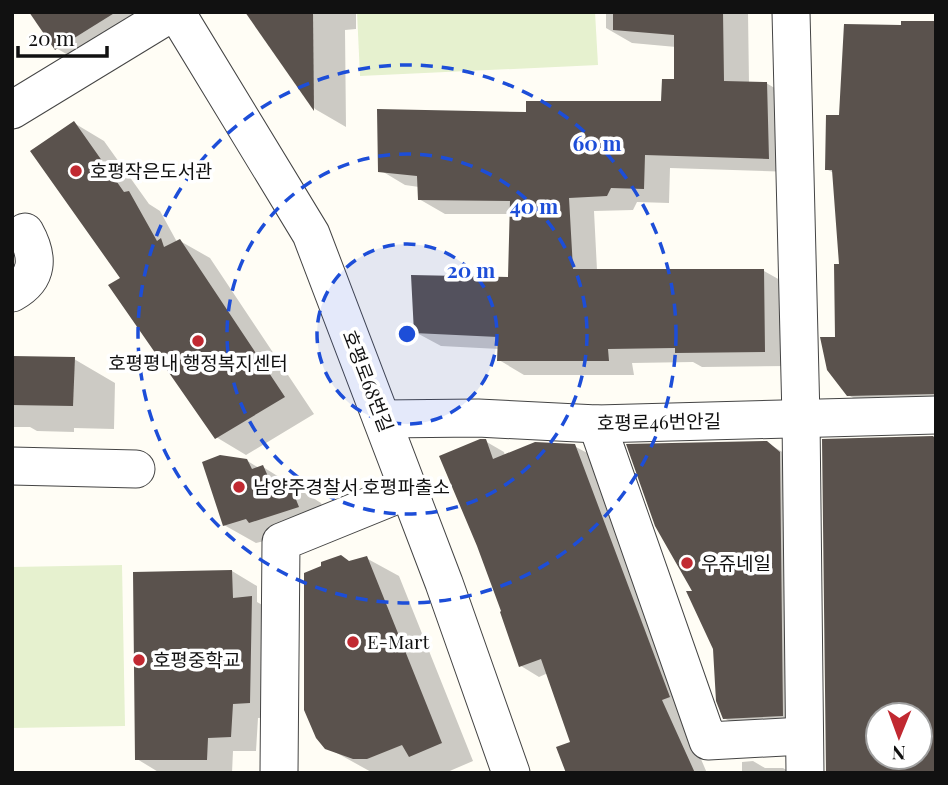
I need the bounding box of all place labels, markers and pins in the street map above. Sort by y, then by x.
place label: 호평작은도서관 [90,157,212,183]
marker: 호평작은도서관 [68,163,84,179]
centre of rings [395,322,419,346]
marker: 호평평내 행정복지센터 [190,333,206,349]
place label: 호평평내 행정복지센터 [108,349,288,375]
place label: 남양주경찰서 호평파출소 [253,473,450,499]
marker: 남양주경찰서 호평파출소 [231,479,247,495]
place label: 우쥬네일 [701,549,771,575]
marker: 우쥬네일 [679,555,695,571]
place label: E-Mart [367,628,429,654]
marker: E-Mart [345,634,361,650]
place label: 호평중학교 [153,646,240,672]
marker: 호평중학교 [131,652,147,668]

